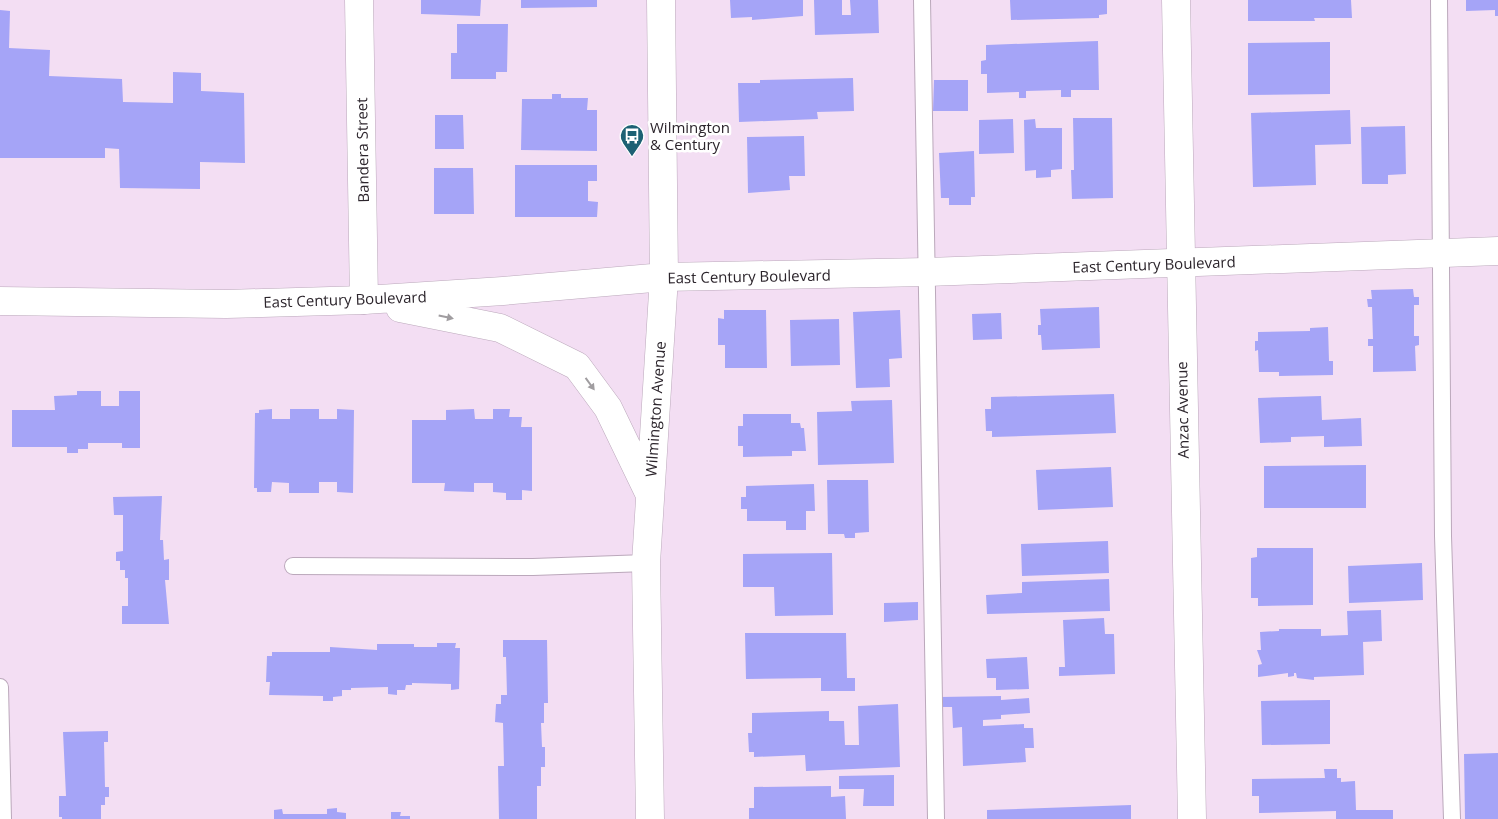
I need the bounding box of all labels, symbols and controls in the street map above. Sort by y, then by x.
street label: Bandera Street [351,97,373,203]
place label: Wilmington & Century [650,117,730,154]
bus stop icon: Wilmington & Century [619,123,645,157]
street label: East Century Boulevard [1072,251,1236,277]
street label: East Century Boulevard [667,265,831,287]
street label: East Century Boulevard [263,286,427,312]
one-way arrow [439,313,454,321]
street label: Wilmington Avenue [640,340,670,478]
street label: Anzac Avenue [1171,361,1193,459]
one-way arrow [585,377,595,391]

